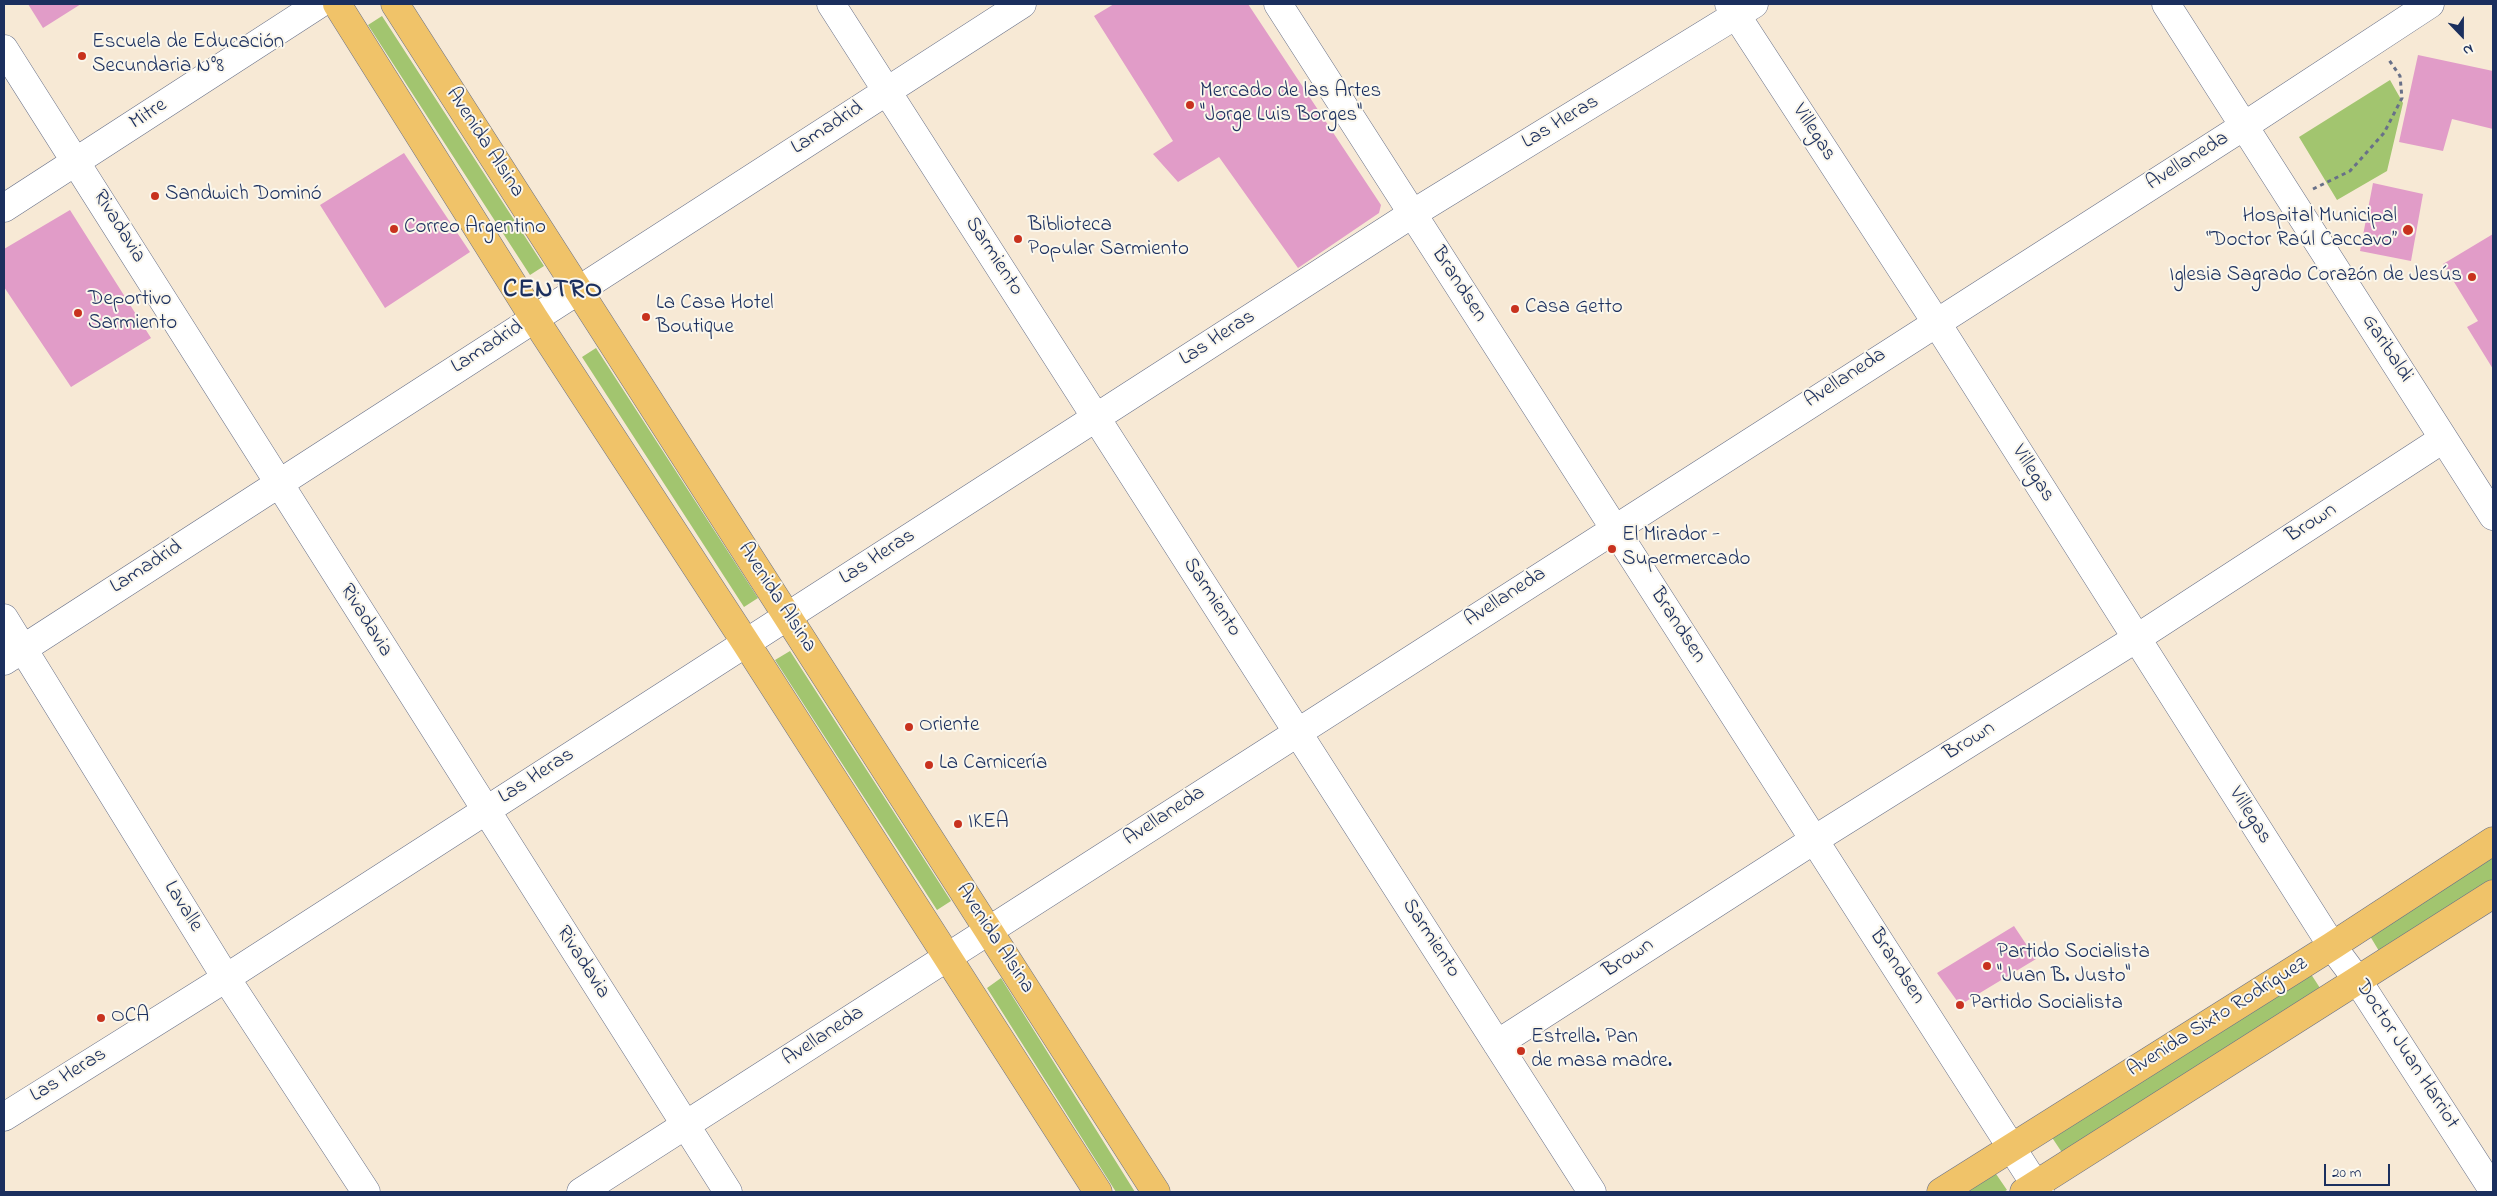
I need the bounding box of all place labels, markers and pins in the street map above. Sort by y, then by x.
place label: Escuela de Educación Secundaria N°8 [92,31,284,81]
marker: Escuela de Educación Secundaria N°8 [76,50,88,62]
place label: Mercado de las Artes "Jorge Luis Borges" [1200,80,1381,130]
marker: Mercado de las Artes "Jorge Luis Borges" [1184,99,1196,111]
place label: Sandwich Dominó [165,183,322,209]
marker: Sandwich Dominó [149,190,161,202]
place label: Hospital Municipal “Doctor Raúl Caccavo” [2206,205,2397,255]
place label: Biblioteca Popular Sarmiento [1028,214,1189,264]
place label: Correo Argentino [404,216,546,242]
marker: Correo Argentino [388,223,400,235]
marker: Hospital Municipal “Doctor Raúl Caccavo” [2401,223,2415,237]
marker: Biblioteca Popular Sarmiento [1012,233,1024,245]
place label: Iglesia Sagrado Corazón de Jesús [2169,264,2462,290]
marker: Iglesia Sagrado Corazón de Jesús [2466,271,2478,283]
place label: Deportivo Sarmiento [88,288,177,338]
place label: La Casa Hotel Boutique [656,292,774,342]
place label: Casa Getto [1525,296,1623,322]
marker: Casa Getto [1509,303,1521,315]
marker: Deportivo Sarmiento [72,307,84,319]
marker: La Casa Hotel Boutique [640,311,652,323]
place label: El Mirador - Supermercado [1622,524,1750,574]
marker: El Mirador - Supermercado [1606,543,1618,555]
place label: Oriente [919,714,979,740]
marker: Oriente [903,721,915,733]
place label: La Carnicería [939,752,1047,778]
marker: La Carnicería [923,759,935,771]
place label: IKEA [968,811,1009,837]
marker: IKEA [952,818,964,830]
place label: Partido Socialista "Juan B. Justo" [1997,941,2150,991]
marker: Partido Socialista "Juan B. Justo" [1981,960,1993,972]
place label: Partido Socialista [1970,992,2123,1018]
marker: Partido Socialista [1954,999,1966,1011]
place label: OCA [111,1005,149,1031]
marker: OCA [95,1012,107,1024]
place label: Estrella. Pan de masa madre. [1531,1026,1672,1076]
marker: Estrella. Pan de masa madre. [1515,1045,1527,1057]

